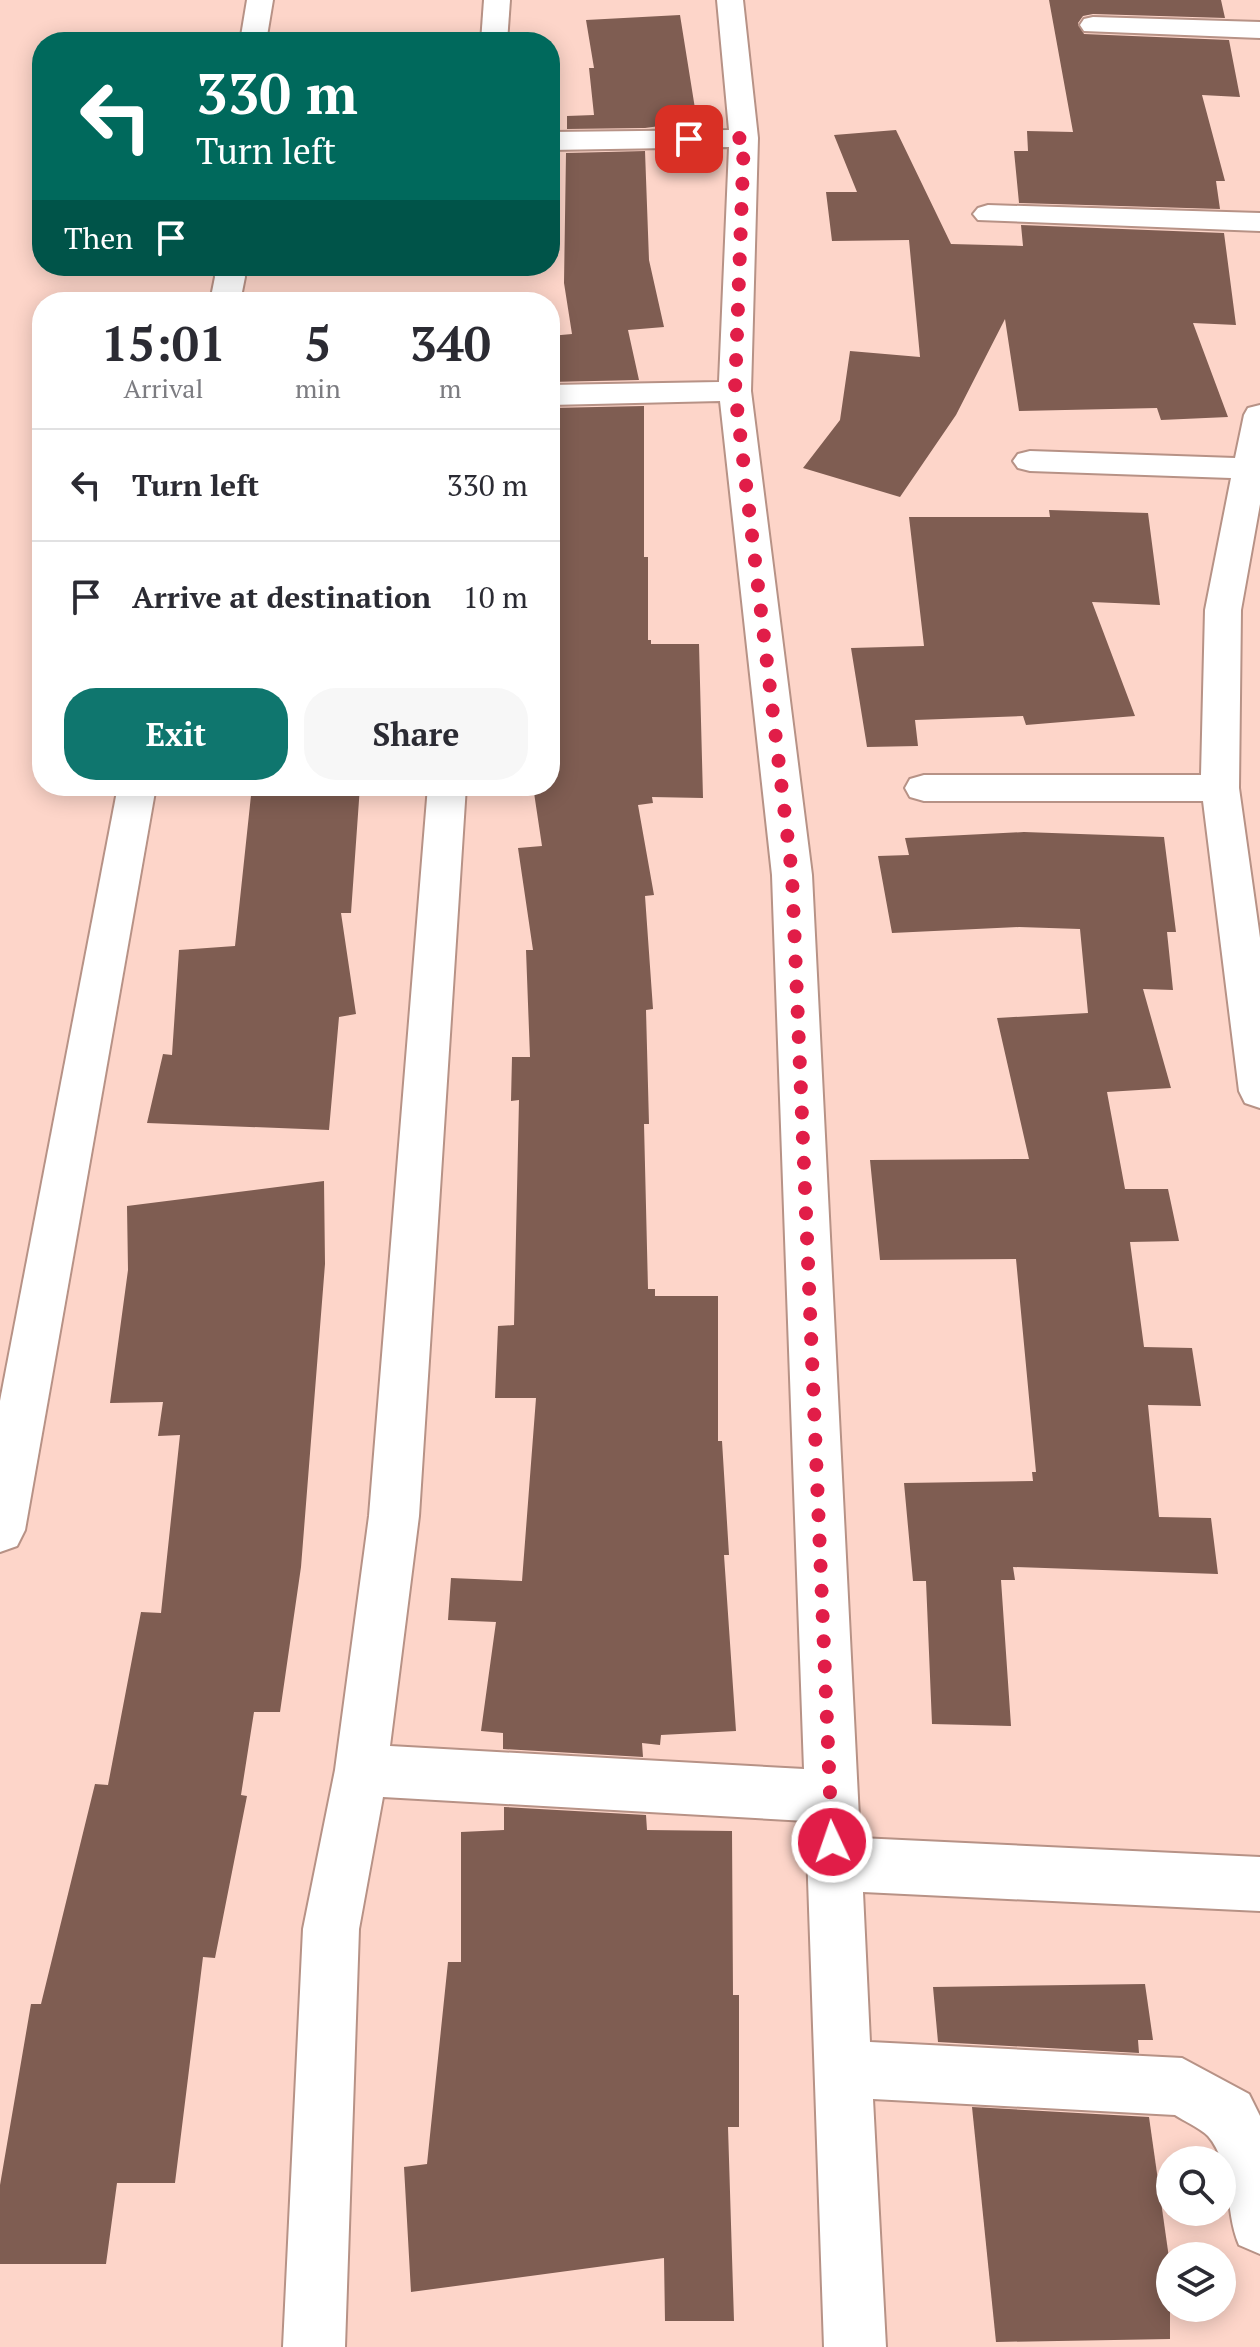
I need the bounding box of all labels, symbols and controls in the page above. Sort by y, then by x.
text: 330 m [196,56,358,130]
icon: left [64,64,168,168]
pin [655,105,723,173]
icon: arrive [667,117,711,161]
text: Turn left [196,127,336,174]
icon: arrive [149,216,193,260]
text: Then [64,218,133,258]
text: 15:01 [101,311,226,375]
text: 5 [304,311,331,375]
text: 340 [410,311,491,375]
text: Arrival [124,371,203,405]
text: min [295,371,341,405]
text: m [439,371,462,405]
icon: left [64,463,108,507]
text: Turn left [132,465,259,505]
text: 330 m [447,465,528,505]
icon: arrive [64,575,108,619]
text: Arrive at destination [132,577,431,617]
text: 10 m [463,577,528,617]
button: Exit [64,688,288,780]
button: Share [304,688,528,780]
position arrow [790,1800,874,1884]
map controls [1156,2146,1236,2322]
button: search [1156,2146,1236,2226]
button: layers [1156,2242,1236,2322]

